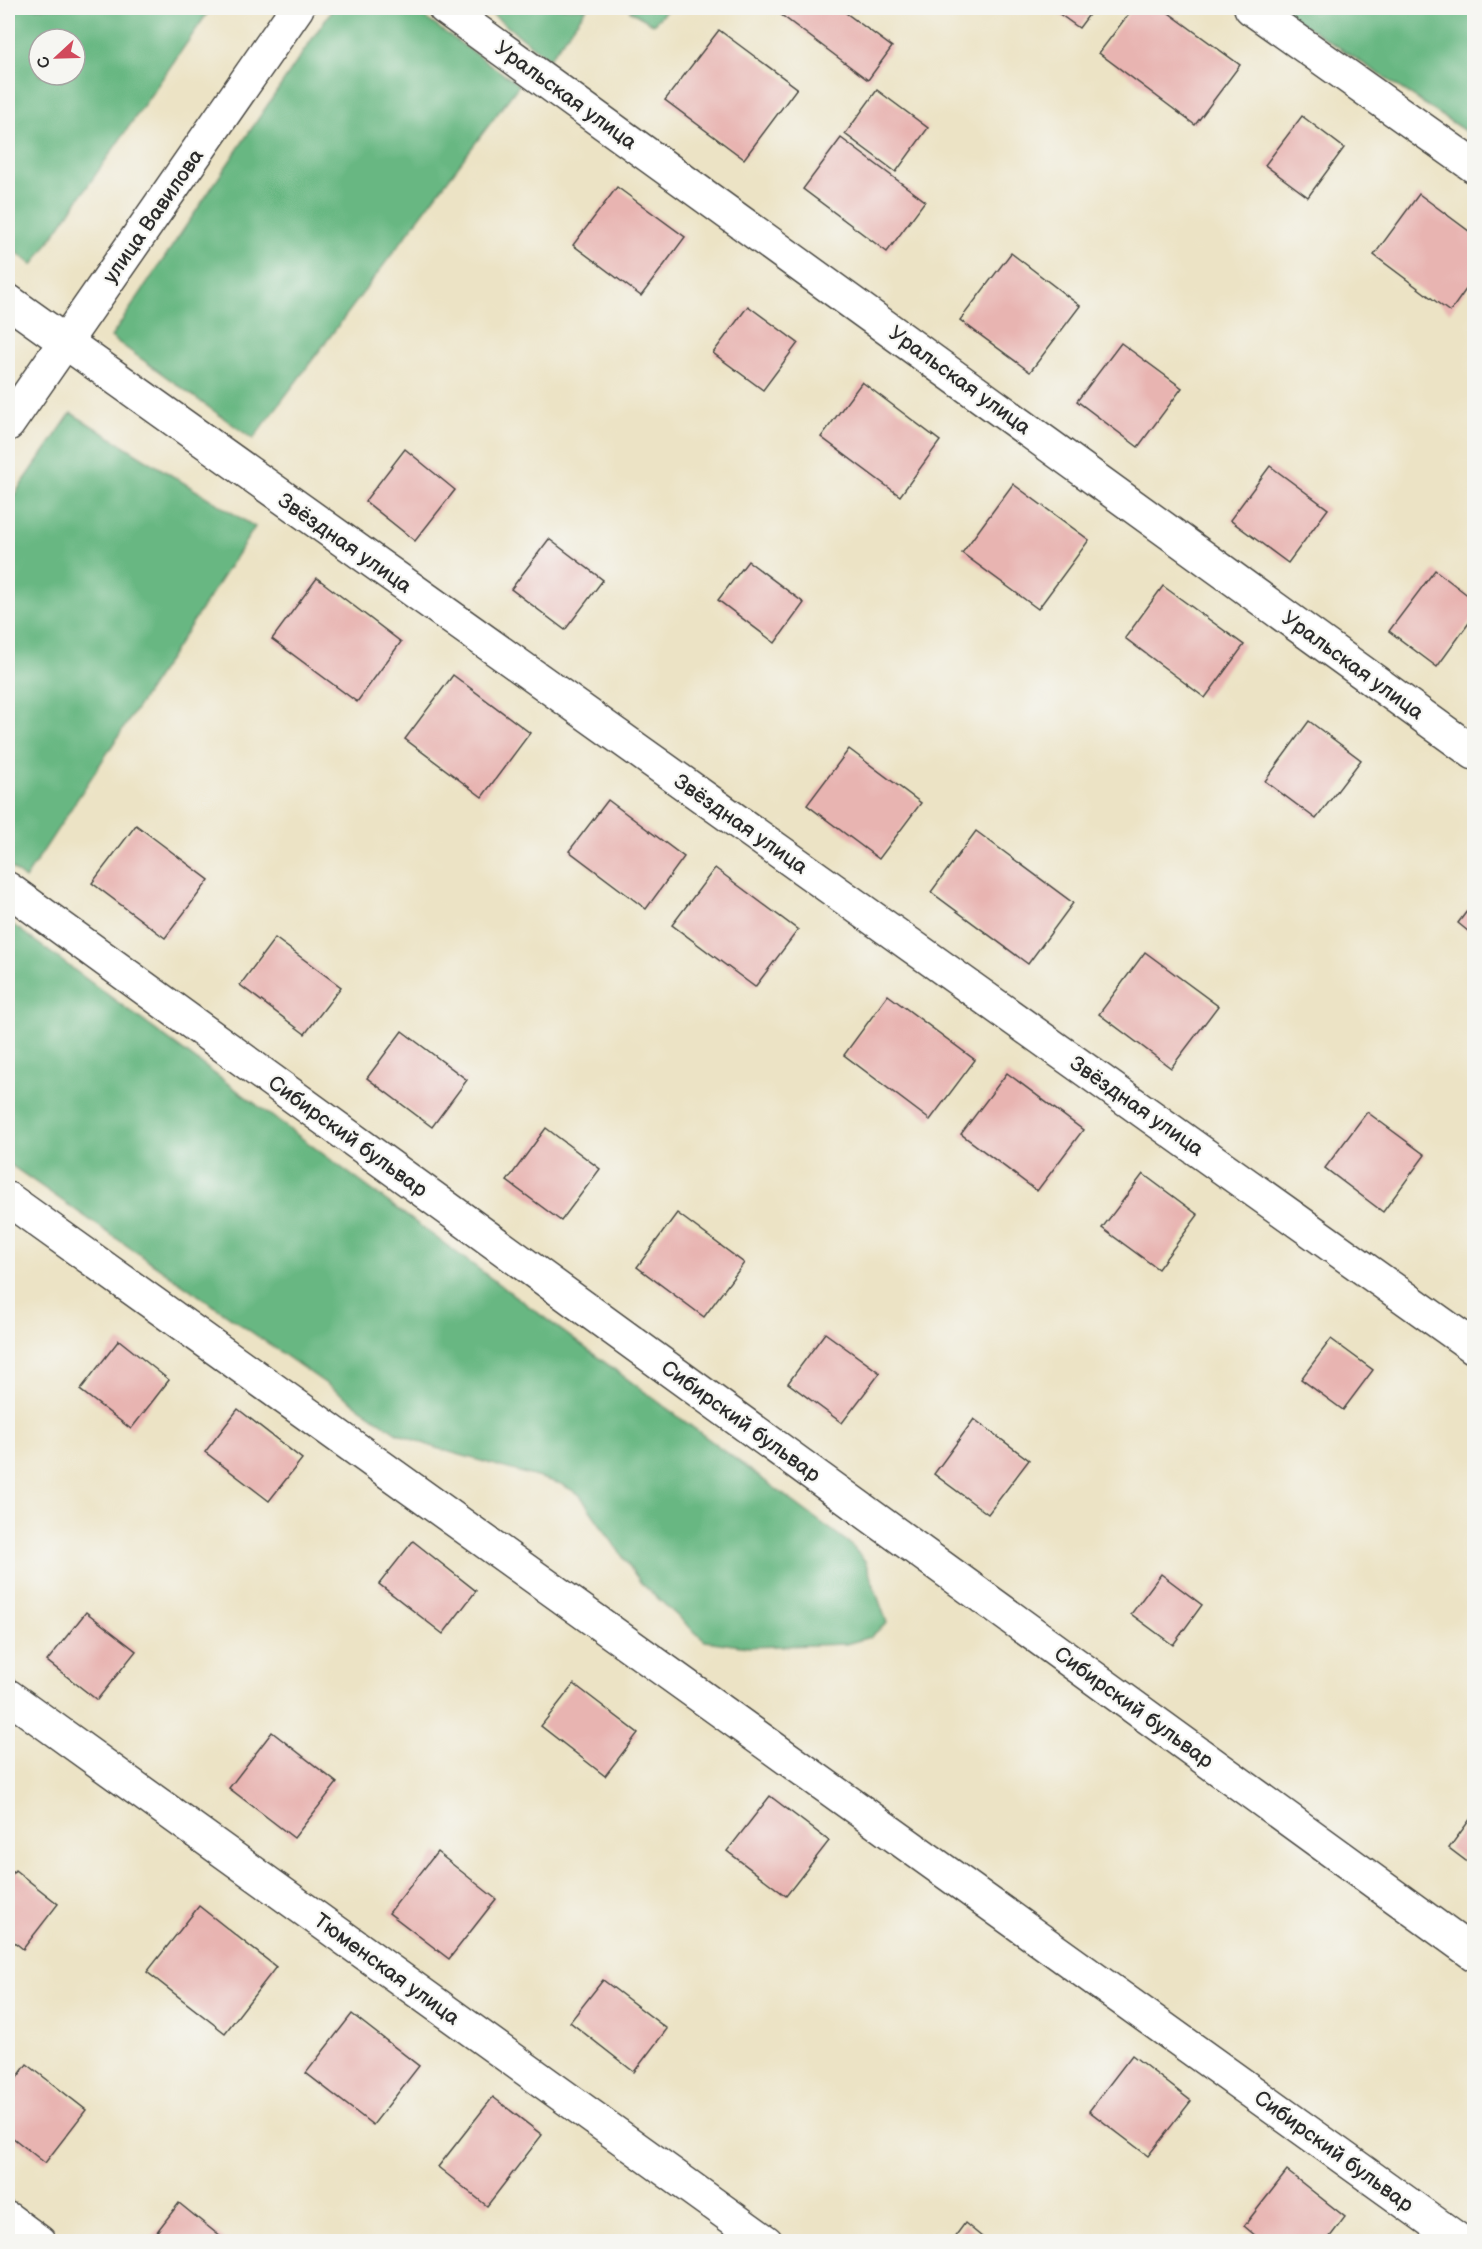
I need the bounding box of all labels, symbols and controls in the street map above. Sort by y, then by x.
north arrow [27,27,87,87]
street label: Уральская улица [490,36,642,156]
text: С [34,53,55,71]
street label: улица Вавилова [98,144,209,288]
street label: Уральская улица [884,321,1036,441]
street label: Звёздная улица [273,488,417,599]
street label: Уральская улица [1277,606,1429,726]
street label: Звёздная улица [669,769,813,880]
street label: Звёздная улица [1065,1051,1209,1162]
street label: Сибирский бульвар [263,1070,432,1203]
street label: Сибирский бульвар [656,1355,825,1488]
street label: Сибирский бульвар [1049,1641,1218,1774]
street label: Тюменская улица [309,1908,465,2031]
street label: Сибирский бульвар [1249,2085,1418,2218]

